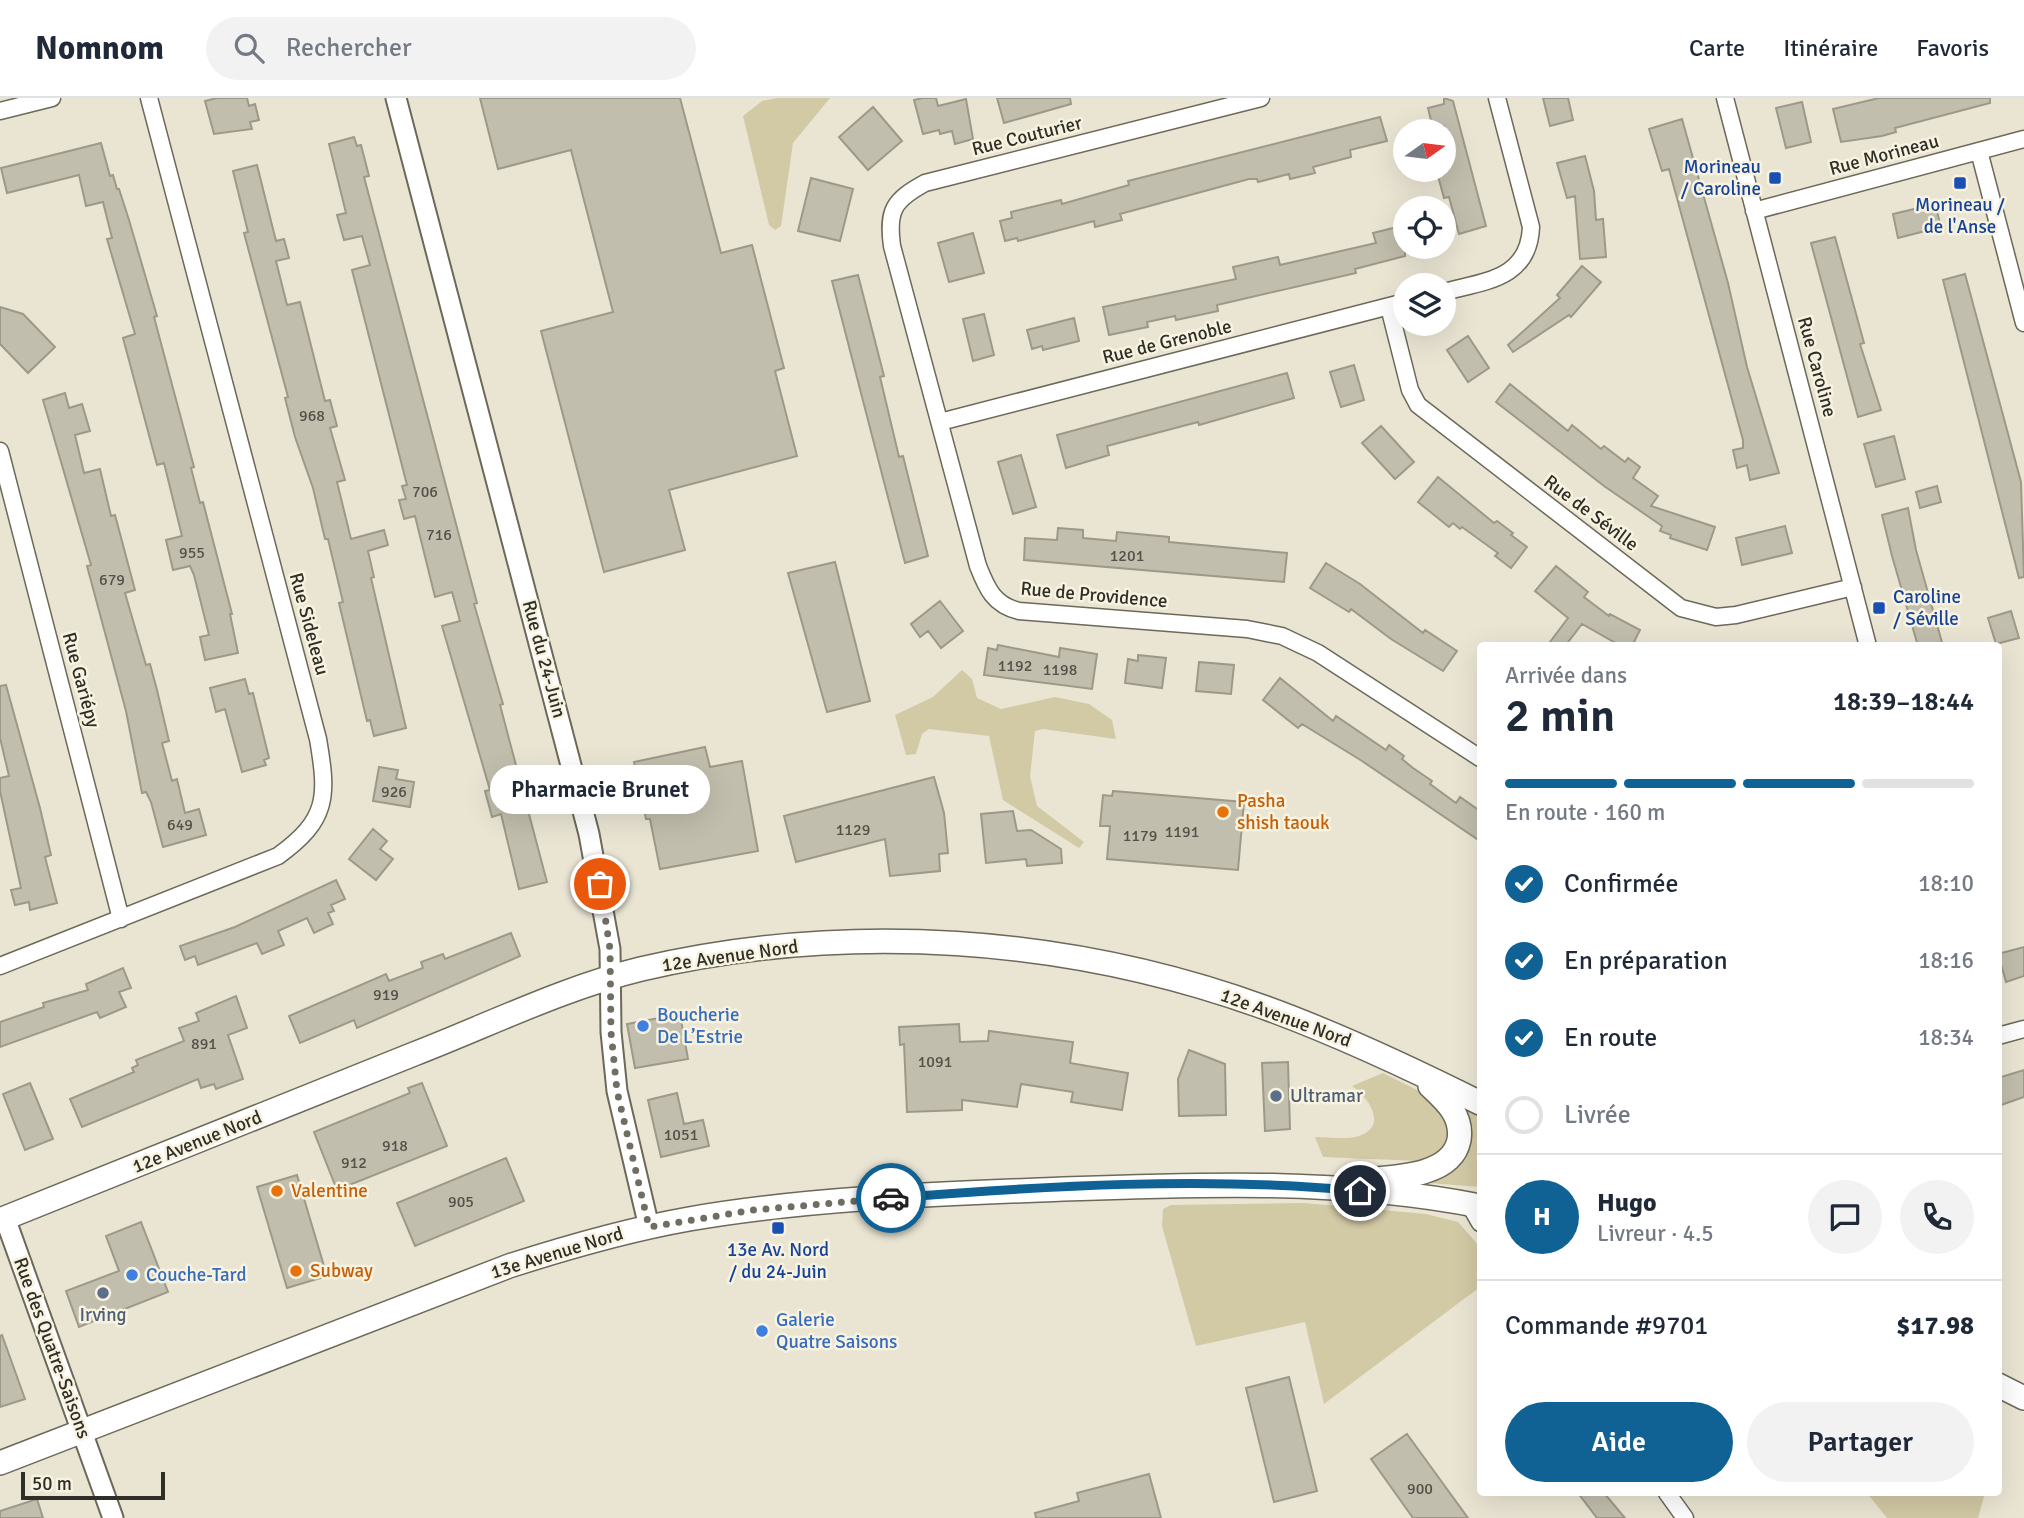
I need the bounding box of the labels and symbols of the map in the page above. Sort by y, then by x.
street label: Rue Couturier [969,111,1085,161]
north arrow [1393,119,1456,182]
street label: Rue Morineau [1827,129,1941,181]
place label: Morineau / Caroline [1681,155,1761,201]
marker: Morineau / Caroline [1767,170,1783,186]
marker: Morineau / de l'Anse [1952,175,1968,191]
place label: Morineau / de l'Anse [1915,193,2005,239]
street label: Rue de Grenoble [1100,314,1234,370]
street label: Rue Caroline [1792,314,1842,420]
house number: 968 [299,406,325,426]
street label: Rue de Séville [1539,470,1643,556]
house number: 706 [412,482,438,502]
house number: 716 [426,525,452,545]
house number: 955 [179,543,205,563]
house number: 1201 [1110,546,1144,566]
house number: 679 [99,570,125,590]
street label: Rue Sideleau [284,570,334,678]
street label: Rue de Providence [1020,577,1168,613]
place label: Caroline / Séville [1893,585,1961,631]
street label: Rue du 24-Juin [517,598,571,720]
marker: Caroline / Séville [1871,600,1887,616]
street label: Rue Gariépy [57,630,105,730]
house number: 1192 [998,656,1032,676]
house number: 1198 [1043,660,1077,680]
callout: Pharmacie Brunet [490,765,710,814]
house number: 926 [381,782,407,802]
place label: Pasha shish taouk [1237,789,1330,835]
marker: Pasha shish taouk [1215,804,1231,820]
house number: 649 [167,815,193,835]
house number: 1129 [836,820,870,840]
house number: 1191 [1165,822,1199,842]
house number: 1179 [1123,826,1157,846]
pin [570,854,630,914]
street label: 12e Avenue Nord [660,935,800,977]
street label: 12e Avenue Nord [1217,983,1355,1053]
house number: 919 [373,985,399,1005]
place label: Boucherie De L’Estrie [657,1003,743,1049]
marker: Boucherie De L’Estrie [635,1018,651,1034]
house number: 891 [191,1034,217,1054]
house number: 1091 [918,1052,952,1072]
place label: Ultramar [1290,1084,1363,1108]
marker: Ultramar [1268,1088,1284,1104]
street label: 12e Avenue Nord [129,1105,265,1179]
house number: 1051 [664,1125,698,1145]
house number: 918 [382,1136,408,1156]
house number: 912 [341,1153,367,1173]
pin [1330,1161,1390,1221]
courier [856,1163,926,1233]
place label: Valentine [291,1179,368,1203]
marker: Valentine [269,1183,285,1199]
house number: 905 [448,1192,474,1212]
marker: 13e Av. Nord / du 24-Juin [770,1220,786,1236]
street label: 13e Avenue Nord [488,1221,626,1285]
place label: 13e Av. Nord / du 24-Juin [727,1238,829,1284]
street label: Rue des Quatre-Saisons [8,1254,96,1442]
place label: Subway [310,1259,373,1283]
place label: Couche-Tard [146,1263,247,1287]
marker: Subway [288,1263,304,1279]
marker: Couche-Tard [124,1267,140,1283]
marker: Irving [95,1285,111,1301]
place label: Irving [79,1303,127,1327]
place label: Galerie Quatre Saisons [776,1308,897,1354]
marker: Galerie Quatre Saisons [754,1323,770,1339]
scale bar [21,1469,164,1501]
house number: 900 [1407,1479,1433,1499]

